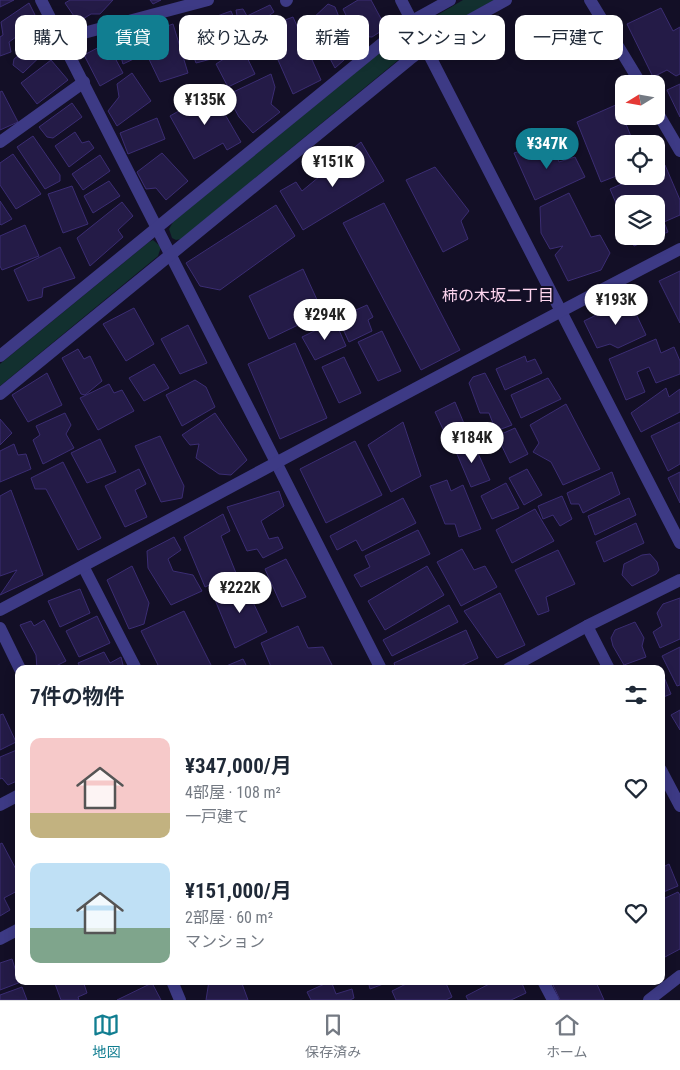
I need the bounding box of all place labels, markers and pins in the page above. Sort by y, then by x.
pin: ¥135K [170,84,240,126]
pin: ¥347K [512,128,582,170]
pin: ¥151K [298,146,368,188]
pin: ¥193K [581,284,651,326]
pin: ¥294K [290,298,360,341]
pin: ¥184K [437,422,507,464]
pin: ¥222K [205,572,275,614]

